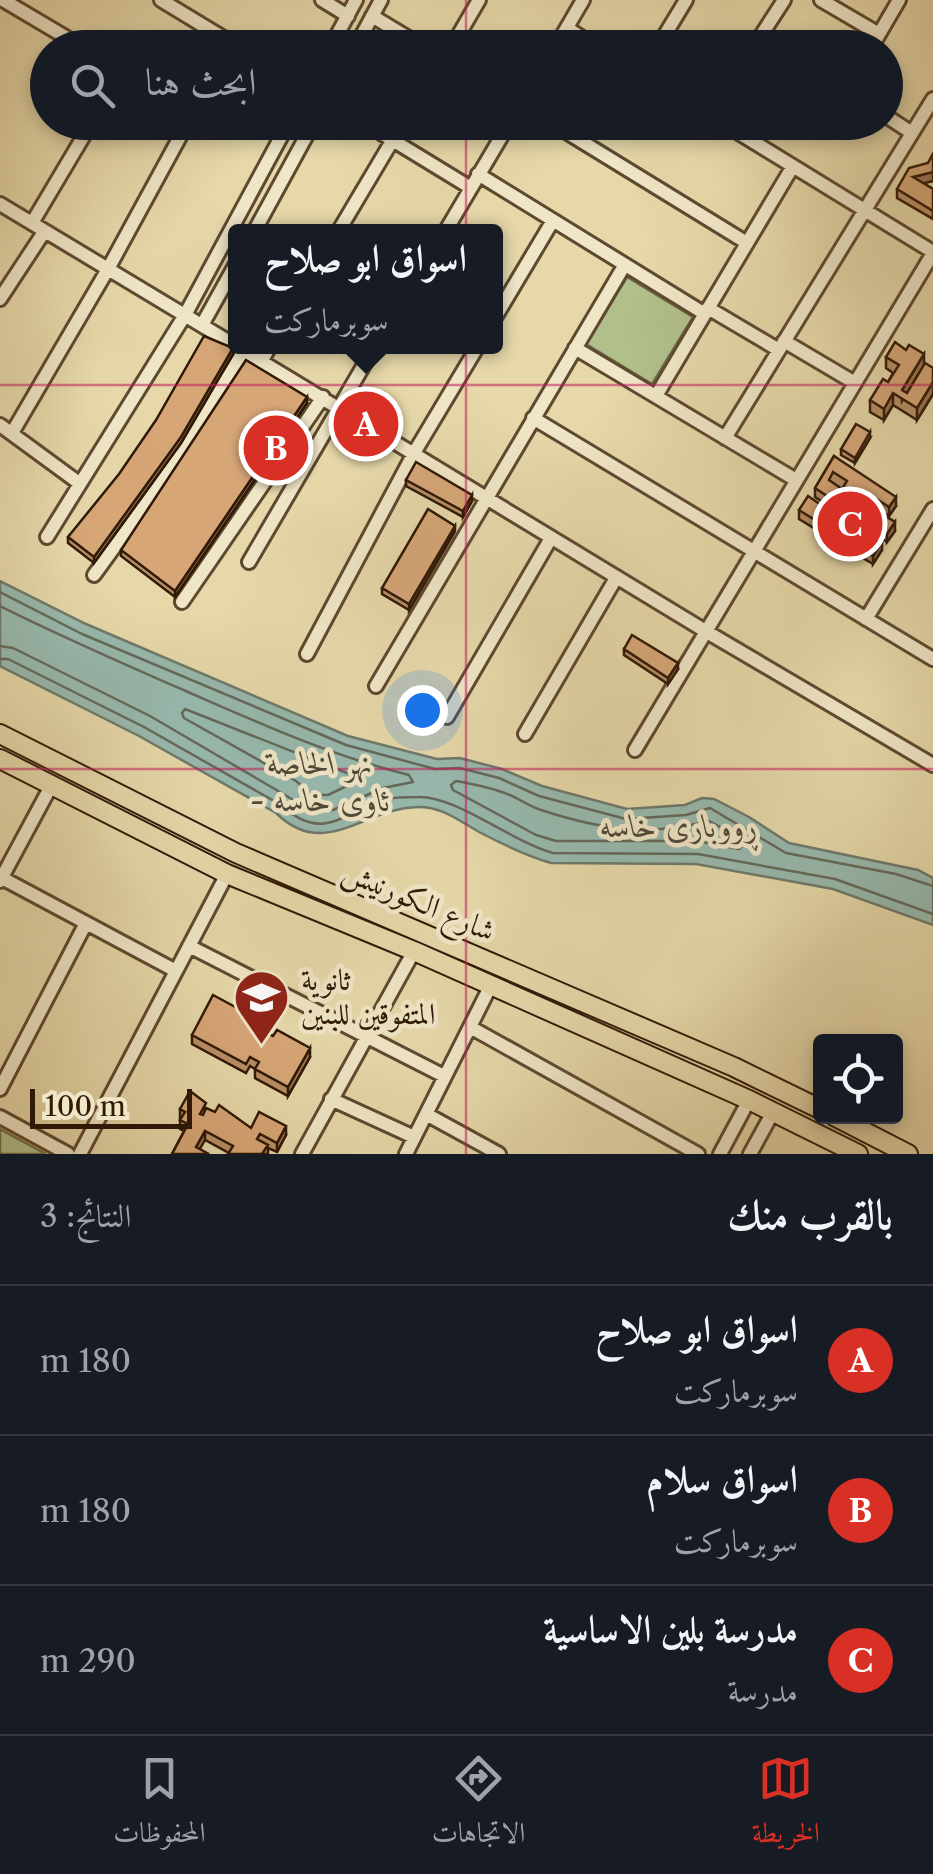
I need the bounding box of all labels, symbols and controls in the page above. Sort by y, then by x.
search box [30,30,903,140]
icon: search [65,58,120,113]
text: ابحث هنا [145,58,256,105]
popup [228,224,503,354]
text: اسواق ابو صلاح [264,234,467,281]
text: سوبرماركت [264,300,388,339]
pin: A [334,386,398,462]
pin: B [244,410,308,486]
pin: C [818,486,882,562]
your location [397,685,448,736]
water label: نهر الخاصة - ئاوی خاسە [249,743,391,819]
water label: ڕووباری خاسە [600,806,758,852]
street label: شارع الكورنيش [335,852,501,956]
place label: ثانوية المتفوقين للبنين [301,961,436,1033]
school or university icon: ثانوية المتفوقين للبنين [232,967,292,1046]
map controls [813,1034,903,1124]
button: locate [813,1034,903,1124]
scale bar [30,1084,192,1128]
text: 100 m [45,1089,126,1123]
text: بالقرب منك [727,1188,893,1240]
text: النتائج: 3 [40,1196,131,1235]
text: اسواق ابو صلاح [595,1305,798,1352]
text: 180 m [40,1341,131,1380]
text: A [848,1341,873,1380]
text: سوبرماركت [674,1371,798,1410]
text: اسواق سلام [646,1455,798,1502]
text: 180 m [40,1491,131,1530]
text: B [849,1491,872,1530]
text: سوبرماركت [674,1521,798,1560]
text: مدرسة بلين الاساسية [543,1605,798,1652]
text: 290 m [40,1641,136,1680]
text: C [848,1641,873,1680]
text: مدرسة [727,1671,798,1710]
tab: المحفوظات [113,1751,205,1860]
tab: الاتجاهات [432,1751,525,1860]
tab: الخريطة [752,1751,820,1860]

